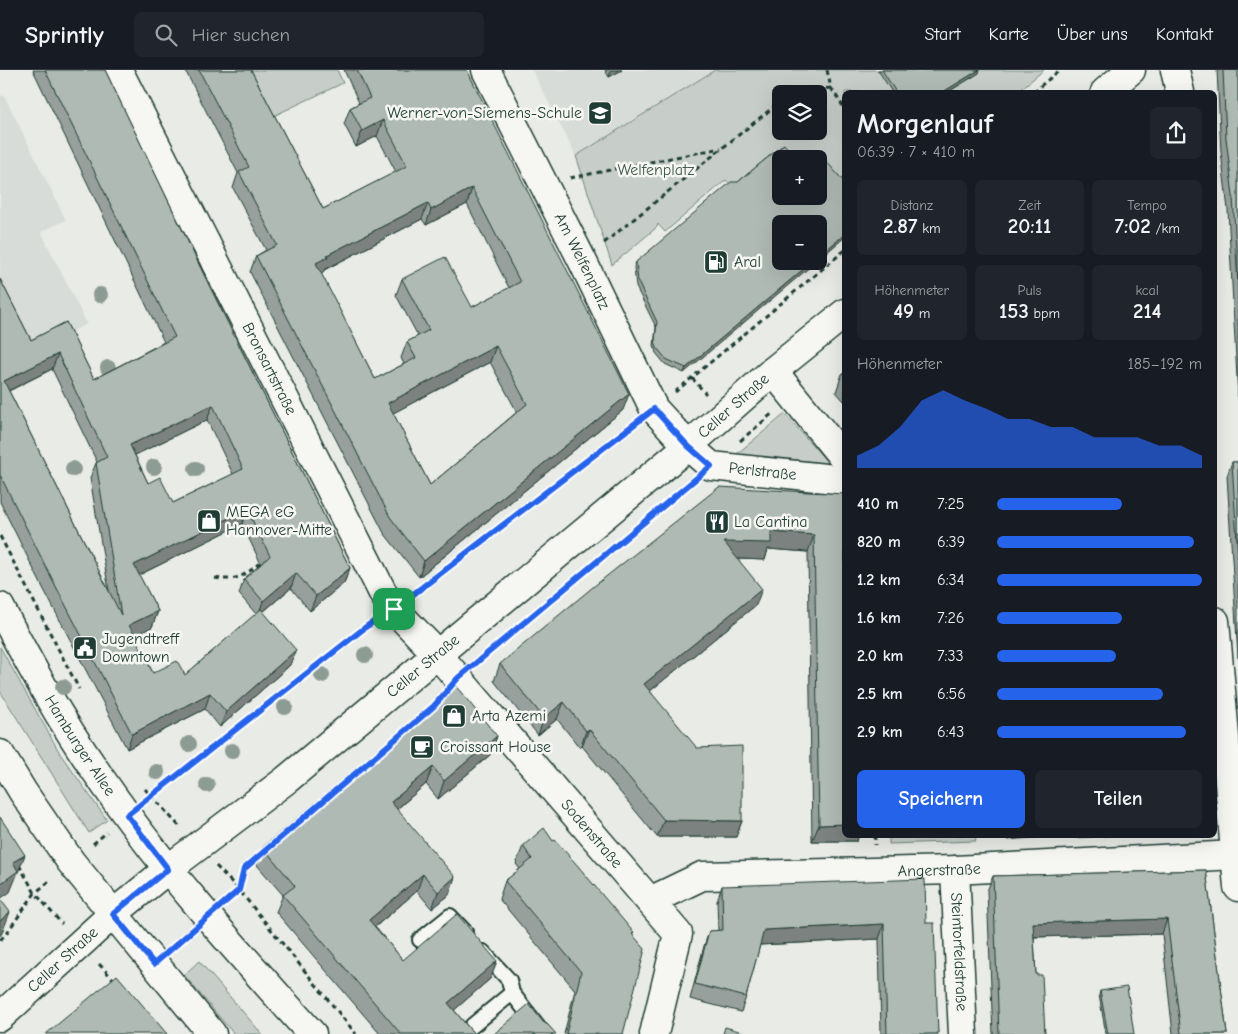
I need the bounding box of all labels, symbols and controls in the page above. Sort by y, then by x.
search box [134,12,484,57]
text: Sprintly [25,21,104,49]
icon: search [152,21,180,49]
text: Hier suchen [192,24,290,46]
text: Start [924,24,961,45]
text: Karte [989,24,1029,45]
text: Über uns [1057,24,1128,45]
text: Kontakt [1156,24,1213,45]
map controls [772,85,827,270]
button: layers [772,85,827,140]
school or university icon: Werner-von-Siemens-Schule [587,100,613,126]
place label: Werner-von-Siemens-Schule [387,104,582,122]
button: share [1150,107,1202,159]
text: Morgenlauf [857,108,993,140]
text: 06:39 · 7 × 410 m [857,143,975,161]
button: + [772,150,827,205]
park label: Welfenplatz [617,161,695,179]
text: Distanz [891,197,933,214]
text: Zeit [1018,197,1041,214]
text: Tempo [1127,197,1167,214]
street label: Am Welfenplatz [551,210,613,312]
text: 2.87 [883,214,918,238]
text: 20:11 [1008,214,1051,238]
text: 7:02 [1114,214,1151,238]
button: − [772,215,827,270]
text: km [918,220,941,237]
text: /km [1151,220,1180,237]
fuel station icon: Aral [703,249,729,275]
place label: Aral [734,253,761,271]
text: Höhenmeter [875,282,949,299]
text: Puls [1018,282,1041,299]
text: kcal [1135,282,1159,299]
text: 49 [893,299,914,323]
text: 153 [999,299,1029,323]
text: 214 [1133,299,1161,323]
text: m [914,305,930,322]
text: bpm [1029,305,1060,322]
street label: Bronsartstraße [239,320,300,418]
text: Höhenmeter [857,355,942,373]
text: 185–192 m [1127,355,1202,373]
street label: Celler Straße [694,370,773,442]
street label: Perlstraße [728,459,797,484]
text: 410 m [857,495,898,513]
text: 7:25 [937,495,965,513]
place label: MEGA eG Hannover-Mitte [226,503,332,539]
shop icon: MEGA eG Hannover-Mitte [196,508,222,534]
restaurant icon: La Cantina [704,509,730,535]
place label: La Cantina [734,513,808,531]
text: 820 m [857,533,901,551]
text: 6:39 [937,533,965,551]
text: 1.2 km [857,571,900,589]
text: 6:34 [937,571,964,589]
pin [373,588,415,630]
icon: arrive [380,595,408,623]
text: 1.6 km [857,609,901,627]
text: 7:26 [937,609,965,627]
place label: Jugendtreff Downtown [102,630,180,666]
street label: Celler Straße [383,631,463,701]
public building icon: Jugendtreff Downtown [72,635,98,661]
text: 2.0 km [857,647,903,665]
text: 7:33 [937,647,964,665]
text: 2.5 km [857,685,903,703]
text: 6:56 [937,685,966,703]
street label: Hamburger Allee [41,692,119,799]
shop icon: Arta Azemi [441,703,467,729]
place label: Arta Azemi [472,707,546,725]
text: 2.9 km [857,723,902,741]
text: 6:43 [937,723,964,741]
cafe icon: Croissant House [409,734,435,760]
place label: Croissant House [440,738,551,756]
button: Speichern [857,770,1025,828]
button: Teilen [1035,770,1202,828]
street label: Sodenstraße [557,796,626,872]
street label: Angerstraße [898,860,981,880]
street label: Steintorfeldstraße [947,892,971,1012]
street label: Celler Straße [24,923,102,996]

